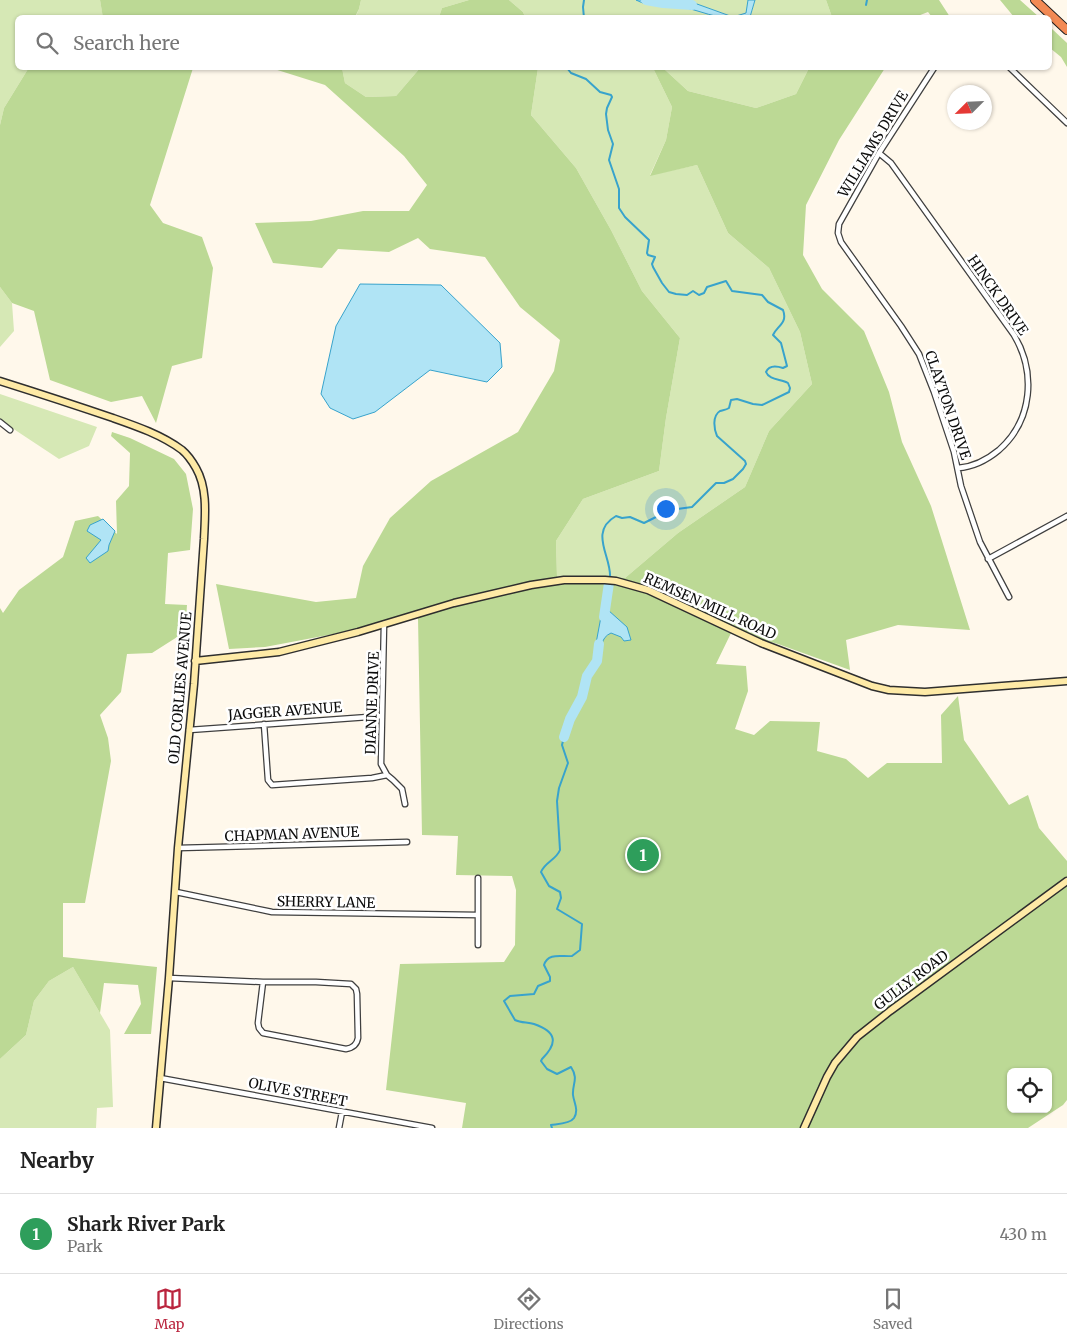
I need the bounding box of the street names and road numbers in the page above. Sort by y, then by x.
street label: WILLIAMS DRIVE [834,87,912,201]
street label: HINCK DRIVE [964,251,1032,339]
street label: CLAYTON DRIVE [921,348,975,462]
street label: REMSEN MILL ROAD [641,569,780,644]
street label: OLD CORLIES AVENUE [164,611,196,765]
street label: DIANNE DRIVE [361,651,383,755]
street label: JAGGER AVENUE [226,698,343,724]
street label: CHAPMAN AVENUE [224,823,360,845]
street label: SHERRY LANE [277,892,376,912]
street label: GULLY ROAD [870,946,952,1014]
street label: OLIVE STREET [247,1074,349,1110]

